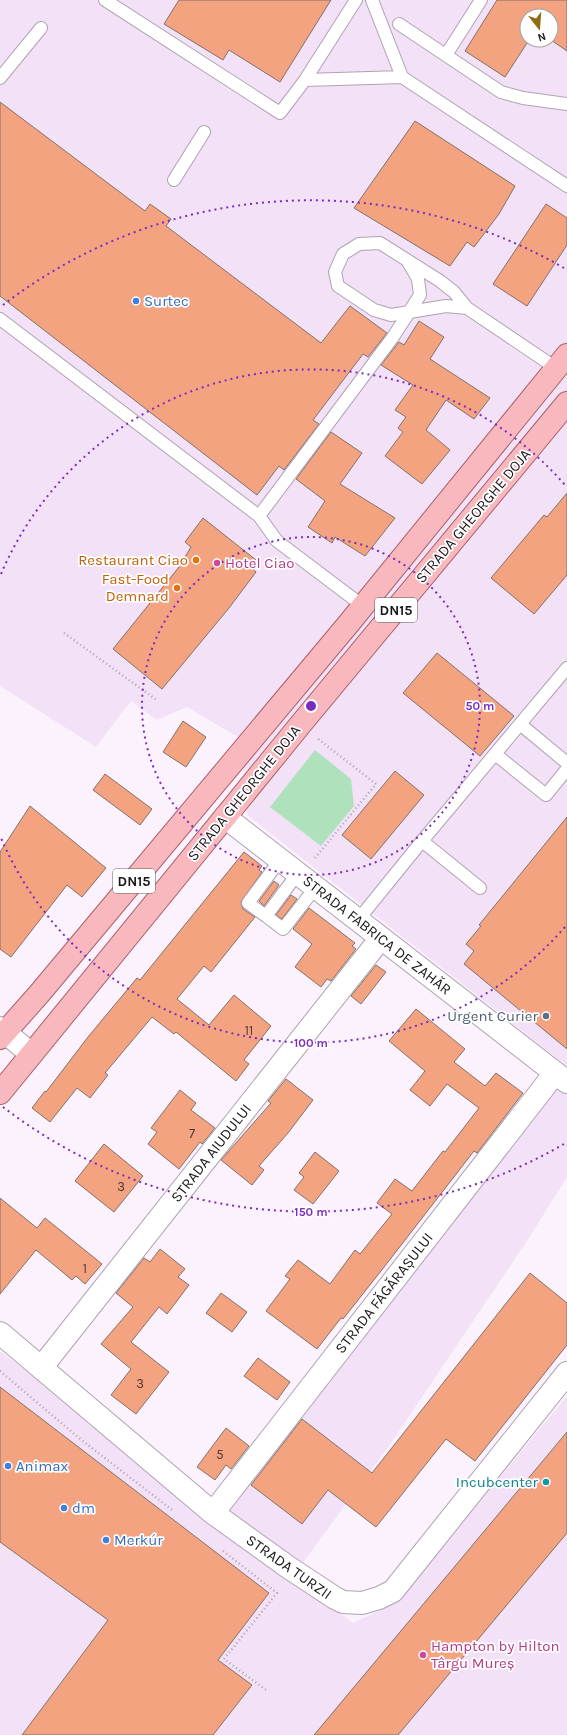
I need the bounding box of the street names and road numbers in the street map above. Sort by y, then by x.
street label: STRADA GHEORGHE DOJA [412,445,535,587]
road number: DN15 [375,598,417,622]
street label: STRADA GHEORGHE DOJA [184,721,305,864]
road number: DN15 [113,869,155,893]
street label: STRADA FABRICA DE ZAHĂR [299,871,455,999]
street label: STRADA AIUDULUI [167,1100,255,1206]
street label: STRADA FĂGĂRAȘULUI [331,1229,437,1357]
street label: STRADA TURZII [243,1531,335,1603]

